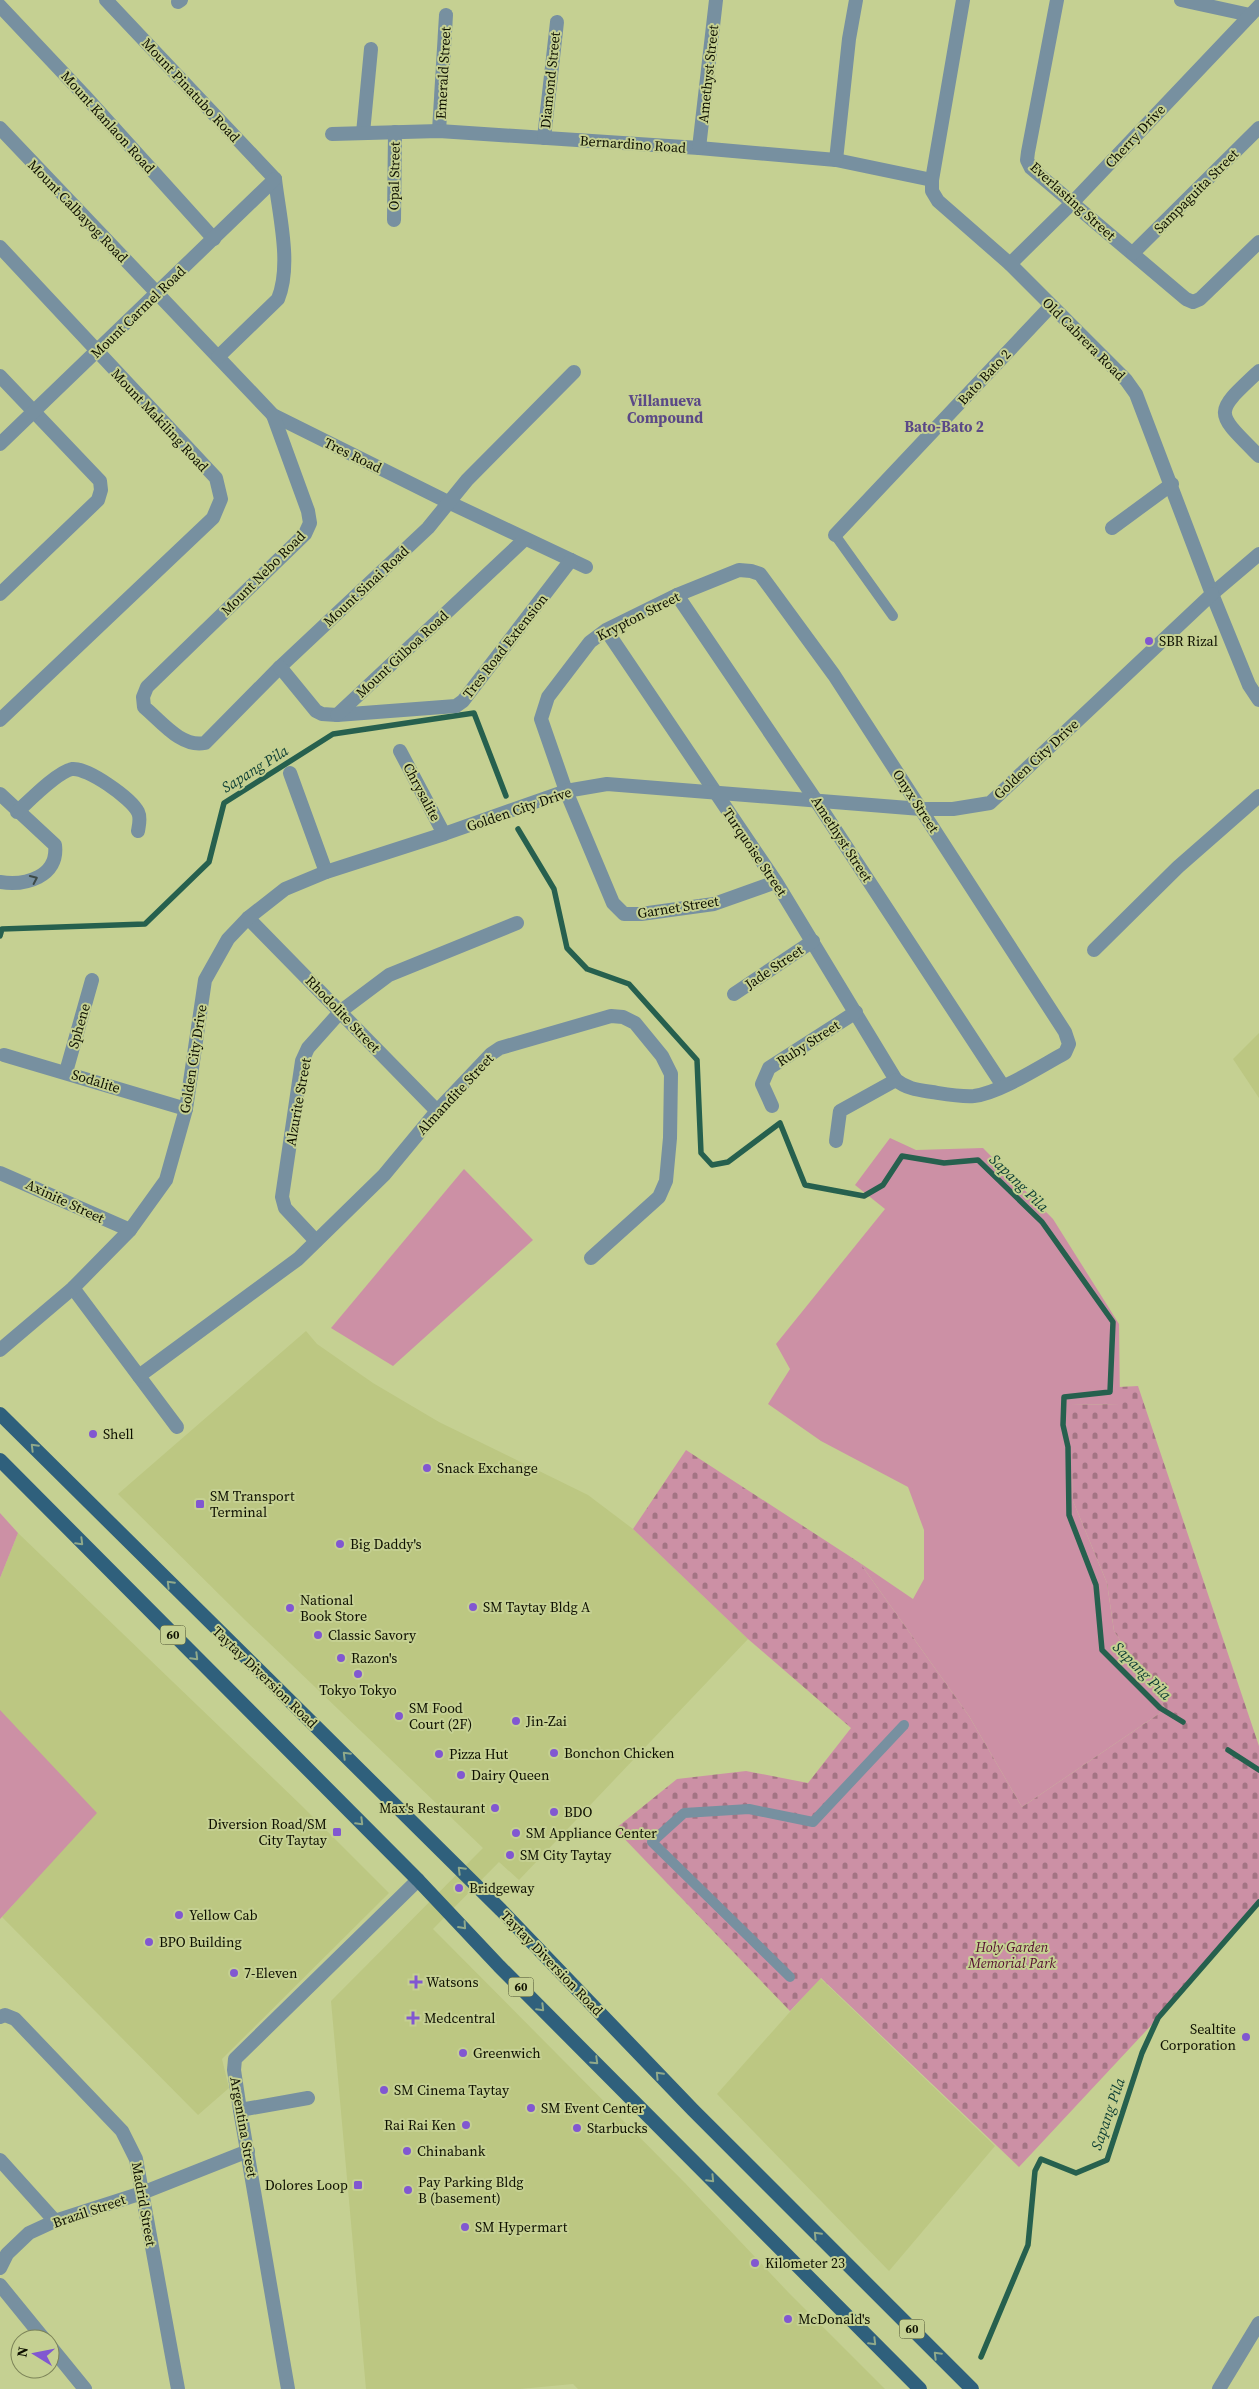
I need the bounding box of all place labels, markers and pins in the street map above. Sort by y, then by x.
place label: SBR Rizal [1159,631,1218,651]
marker: SBR Rizal [1143,635,1155,647]
place label: Shell [103,1424,134,1444]
marker: Shell [87,1428,99,1440]
place label: Snack Exchange [437,1458,538,1478]
marker: Snack Exchange [421,1462,433,1474]
place label: SM Transport Terminal [210,1486,295,1522]
marker: SM Transport Terminal [194,1498,206,1510]
place label: Big Daddy's [350,1534,422,1554]
marker: Big Daddy's [334,1538,346,1550]
place label: National Book Store [300,1590,367,1626]
place label: SM Taytay Bldg A [483,1597,591,1617]
marker: SM Taytay Bldg A [467,1601,479,1613]
marker: National Book Store [284,1602,296,1614]
place label: Classic Savory [328,1625,417,1645]
marker: Classic Savory [312,1629,324,1641]
place label: Razon's [351,1648,397,1668]
marker: Razon's [335,1652,347,1664]
marker: Tokyo Tokyo [352,1668,364,1680]
place label: Tokyo Tokyo [319,1680,397,1700]
place label: SM Food Court (2F) [409,1698,472,1734]
marker: SM Food Court (2F) [393,1710,405,1722]
place label: Jin-Zai [525,1711,567,1731]
marker: Jin-Zai [510,1715,522,1727]
place label: Bonchon Chicken [564,1743,675,1763]
place label: Pizza Hut [449,1744,509,1764]
marker: Bonchon Chicken [548,1747,560,1759]
marker: Pizza Hut [433,1748,445,1760]
place label: Dairy Queen [471,1765,550,1785]
marker: Dairy Queen [455,1769,467,1781]
place label: Max's Restaurant [379,1798,485,1818]
marker: Max's Restaurant [489,1802,501,1814]
place label: BDO [564,1802,593,1822]
marker: BDO [548,1806,560,1818]
place label: Diversion Road/SM City Taytay [208,1814,328,1850]
place label: SM Appliance Center [526,1823,657,1843]
marker: Diversion Road/SM City Taytay [331,1826,343,1838]
marker: SM Appliance Center [510,1827,522,1839]
place label: SM City Taytay [520,1845,612,1865]
marker: SM City Taytay [504,1849,516,1861]
place label: Bridgeway [469,1878,535,1898]
marker: Bridgeway [453,1882,465,1894]
place label: Yellow Cab [189,1905,258,1925]
marker: Yellow Cab [173,1909,185,1921]
place label: BPO Building [159,1932,242,1952]
marker: BPO Building [143,1936,155,1948]
place label: 7-Eleven [244,1963,298,1983]
marker: 7-Eleven [228,1967,240,1979]
place label: Watsons [426,1972,479,1992]
marker: Watsons [410,1976,422,1988]
place label: Medcentral [424,2008,495,2028]
marker: Medcentral [406,2011,420,2025]
place label: Sealtite Corporation [1160,2019,1237,2055]
marker: Sealtite Corporation [1240,2031,1252,2043]
place label: Greenwich [473,2043,541,2063]
marker: Greenwich [457,2047,469,2059]
place label: SM Cinema Taytay [394,2080,510,2100]
marker: SM Cinema Taytay [378,2084,390,2096]
place label: SM Event Center [541,2098,644,2118]
marker: SM Event Center [525,2102,537,2114]
place label: Rai Rai Ken [384,2115,457,2135]
place label: Starbucks [587,2118,648,2138]
marker: Rai Rai Ken [460,2119,472,2131]
marker: Starbucks [571,2122,583,2134]
place label: Chinabank [417,2141,486,2161]
marker: Chinabank [401,2145,413,2157]
place label: Pay Parking Bldg B (basement) [418,2172,523,2208]
place label: Dolores Loop [265,2175,348,2195]
marker: Dolores Loop [352,2179,364,2191]
marker: Pay Parking Bldg B (basement) [402,2184,414,2196]
place label: SM Hypermart [475,2217,568,2237]
marker: SM Hypermart [459,2221,471,2233]
place label: Kilometer 23 [765,2253,845,2273]
marker: Kilometer 23 [749,2257,761,2269]
place label: McDonald's [798,2309,870,2329]
marker: McDonald's [782,2313,794,2325]

